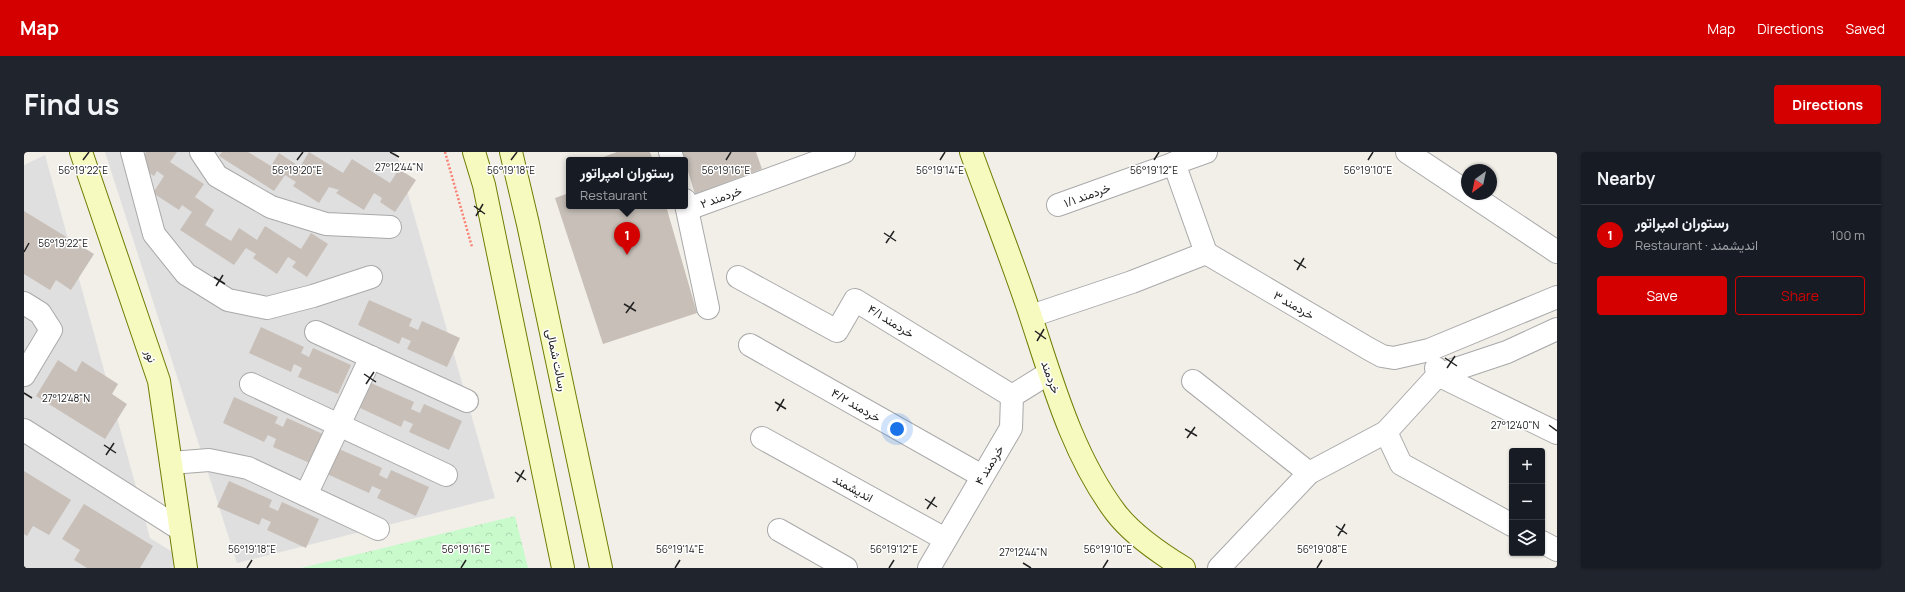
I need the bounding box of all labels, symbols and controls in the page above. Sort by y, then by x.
text: Map [20,15,59,41]
text: Map [1707,19,1735,38]
text: Directions [1757,19,1824,38]
text: Saved [1846,19,1885,38]
text: Find us [24,85,119,123]
button: Directions [1774,85,1881,124]
popup [566,157,688,209]
text: 27°12'44"N [375,160,423,174]
text: رستوران امپراتور [580,162,674,183]
text: 56°19'22"E [58,163,108,177]
text: 56°19'20"E [272,163,322,177]
text: 56°19'18"E [487,163,535,177]
text: 56°19'16"E [702,163,751,177]
text: 56°19'14"E [916,163,964,177]
text: 56°19'12"E [1130,163,1178,177]
text: 56°19'10"E [1344,163,1392,177]
north arrow [1461,164,1497,200]
text: Nearby [1597,167,1655,190]
street label: خردمند ۱/۱ [1061,179,1113,211]
street label: خردمند ۲ [698,182,744,212]
text: Restaurant [580,186,647,204]
text: رستوران امپراتور [1635,212,1729,233]
pin: 1 [614,222,640,255]
text: 1 [1607,226,1613,244]
text: 100 m [1830,226,1865,244]
text: 56°19'22"E [38,236,88,250]
text: Restaurant · اندیشمند [1635,236,1758,254]
button: Save [1597,276,1727,315]
button: Share [1735,276,1865,315]
street label: خردمند ۳ [1270,286,1318,324]
street label: خردمند ۴/۱ [865,300,917,342]
street label: رسالت شمالی [542,327,572,393]
street label: نور [141,346,161,365]
street label: خردمند [1037,358,1065,396]
street label: خردمند ۴/۲ [828,384,884,426]
text: 27°12'48"N [42,391,90,405]
text: 27°12'40"N [1491,418,1539,432]
your location [887,419,907,439]
street label: خردمند ۴ [970,442,1008,488]
map controls [1509,448,1545,556]
button: + [1509,448,1545,484]
street label: اندیشمند [830,470,876,506]
button: − [1509,484,1545,520]
button: layers [1509,520,1545,556]
text: 56°19'18"E [228,542,276,556]
text: 56°19'16"E [442,542,491,556]
text: 56°19'14"E [656,542,704,556]
text: 56°19'12"E [870,542,918,556]
text: 56°19'10"E [1084,542,1132,556]
text: 56°19'08"E [1297,542,1347,556]
text: 27°12'44"N [999,545,1047,559]

